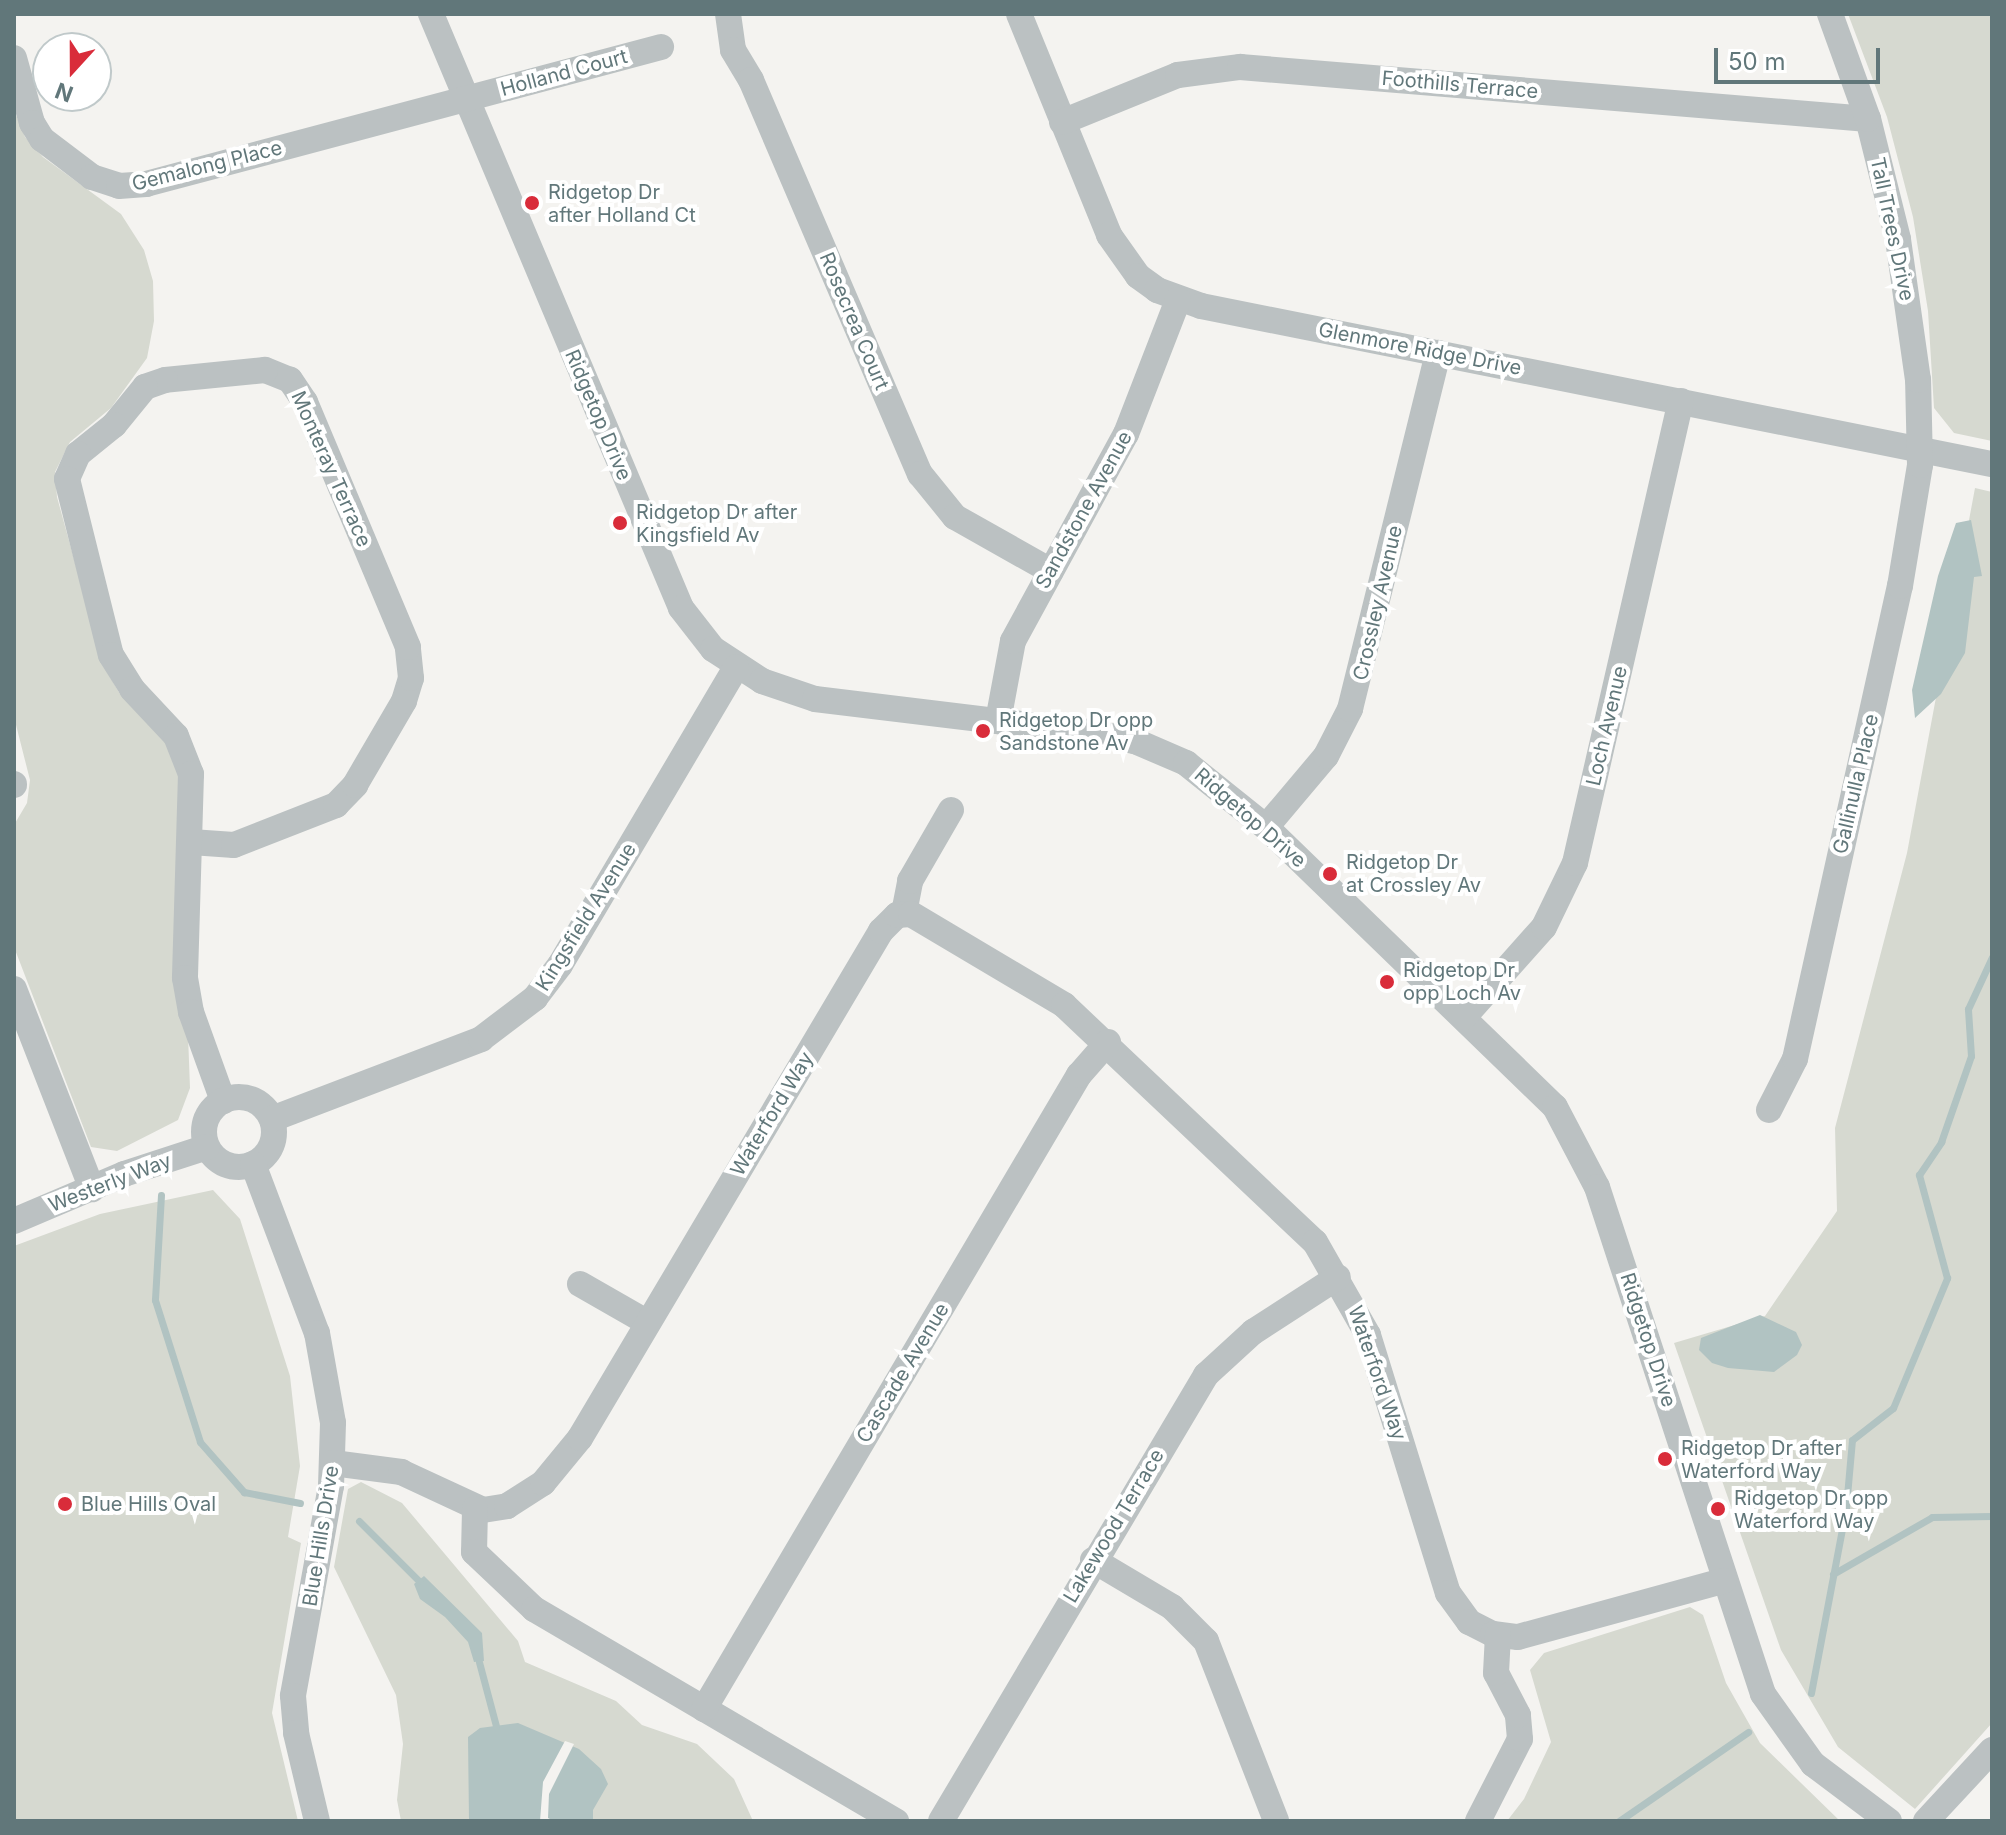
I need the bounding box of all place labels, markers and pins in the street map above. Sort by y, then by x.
place label: Ridgetop Dr after Holland Ct [548,180,696,227]
marker: Ridgetop Dr after Holland Ct [523,194,541,212]
place label: Ridgetop Dr after Kingsfield Av [636,500,797,547]
marker: Ridgetop Dr after Kingsfield Av [611,514,629,532]
place label: Ridgetop Dr opp Sandstone Av [999,708,1153,755]
marker: Ridgetop Dr opp Sandstone Av [974,722,992,740]
place label: Ridgetop Dr at Crossley Av [1346,850,1481,897]
marker: Ridgetop Dr at Crossley Av [1321,865,1339,883]
place label: Ridgetop Dr opp Loch Av [1403,958,1521,1005]
marker: Ridgetop Dr opp Loch Av [1378,973,1396,991]
place label: Ridgetop Dr after Waterford Way [1681,1436,1842,1483]
marker: Ridgetop Dr after Waterford Way [1656,1450,1674,1468]
place label: Ridgetop Dr opp Waterford Way [1734,1486,1888,1533]
place label: Blue Hills Oval [81,1492,216,1516]
marker: Blue Hills Oval [56,1495,74,1513]
marker: Ridgetop Dr opp Waterford Way [1709,1500,1727,1518]

